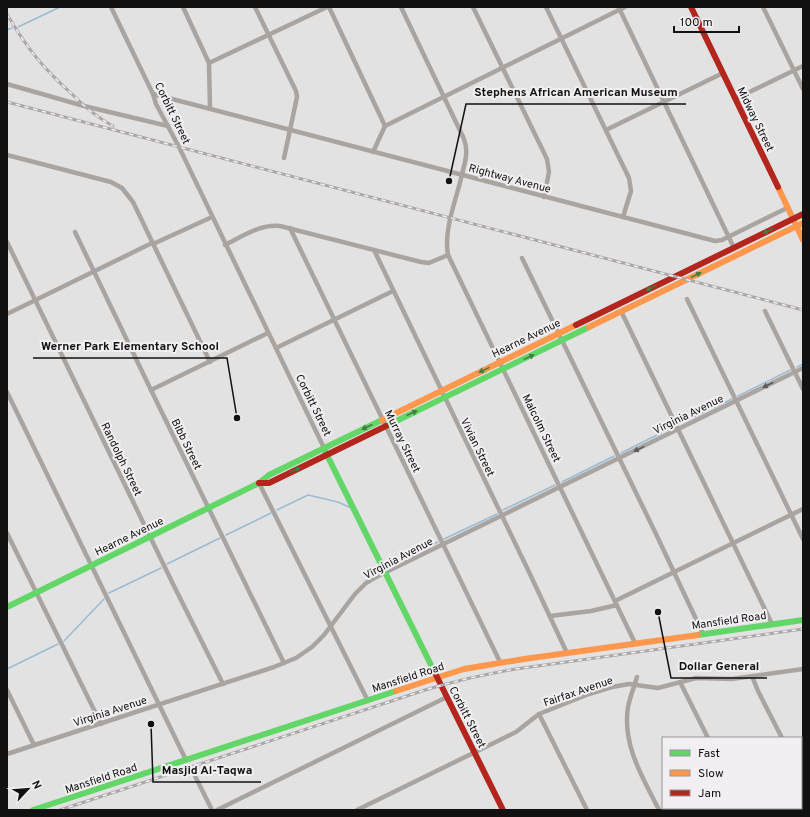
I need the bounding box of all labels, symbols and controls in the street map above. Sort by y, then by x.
scale bar [674,8,739,34]
text: 100 m [680,15,713,31]
street label: Corbitt Street [151,80,193,147]
callout: Stephens African American Museum [466,80,686,104]
text: Stephens African American Museum [474,85,678,101]
street label: Midway Street [733,85,777,154]
street label: Rightway Avenue [467,161,552,197]
one-way arrow [762,228,774,234]
one-way arrow [691,272,702,278]
one-way arrow [645,285,657,291]
street label: Hearne Avenue [490,316,563,362]
callout: Werner Park Elementary School [33,334,227,358]
text: Werner Park Elementary School [41,339,219,355]
one-way arrow [523,353,535,360]
one-way arrow [478,367,490,373]
street label: Corbitt Street [292,372,334,439]
one-way arrow [762,382,774,388]
street label: Malcolm Street [519,392,564,465]
street label: Virginia Avenue [651,392,726,438]
street label: Murray Street [381,408,423,475]
one-way arrow [407,410,418,417]
street label: Vivian Street [457,416,497,479]
street label: Bibb Street [168,417,205,472]
street label: Randolph Street [97,420,145,498]
one-way arrow [361,424,373,430]
one-way arrow [633,445,645,452]
one-way arrow [290,467,301,473]
street label: Hearne Avenue [93,514,166,560]
street label: Virginia Avenue [361,535,436,583]
street label: Mansfield Road [691,609,767,633]
callout: Dollar General [671,654,767,678]
text: Dollar General [679,659,759,675]
street label: Mansfield Road [370,660,446,696]
street label: Fairfax Avenue [542,674,615,710]
street label: Corbitt Street [446,684,489,751]
street label: Virginia Avenue [72,693,149,730]
legend [662,737,802,809]
text: Fast [698,746,720,762]
callout: Masjid Al-Taqwa [153,758,261,782]
street label: Mansfield Road [63,761,139,797]
text: Masjid Al-Taqwa [162,763,252,779]
text: Slow [698,766,724,782]
north arrow [8,769,48,809]
text: N [28,778,44,792]
text: Jam [698,786,721,802]

